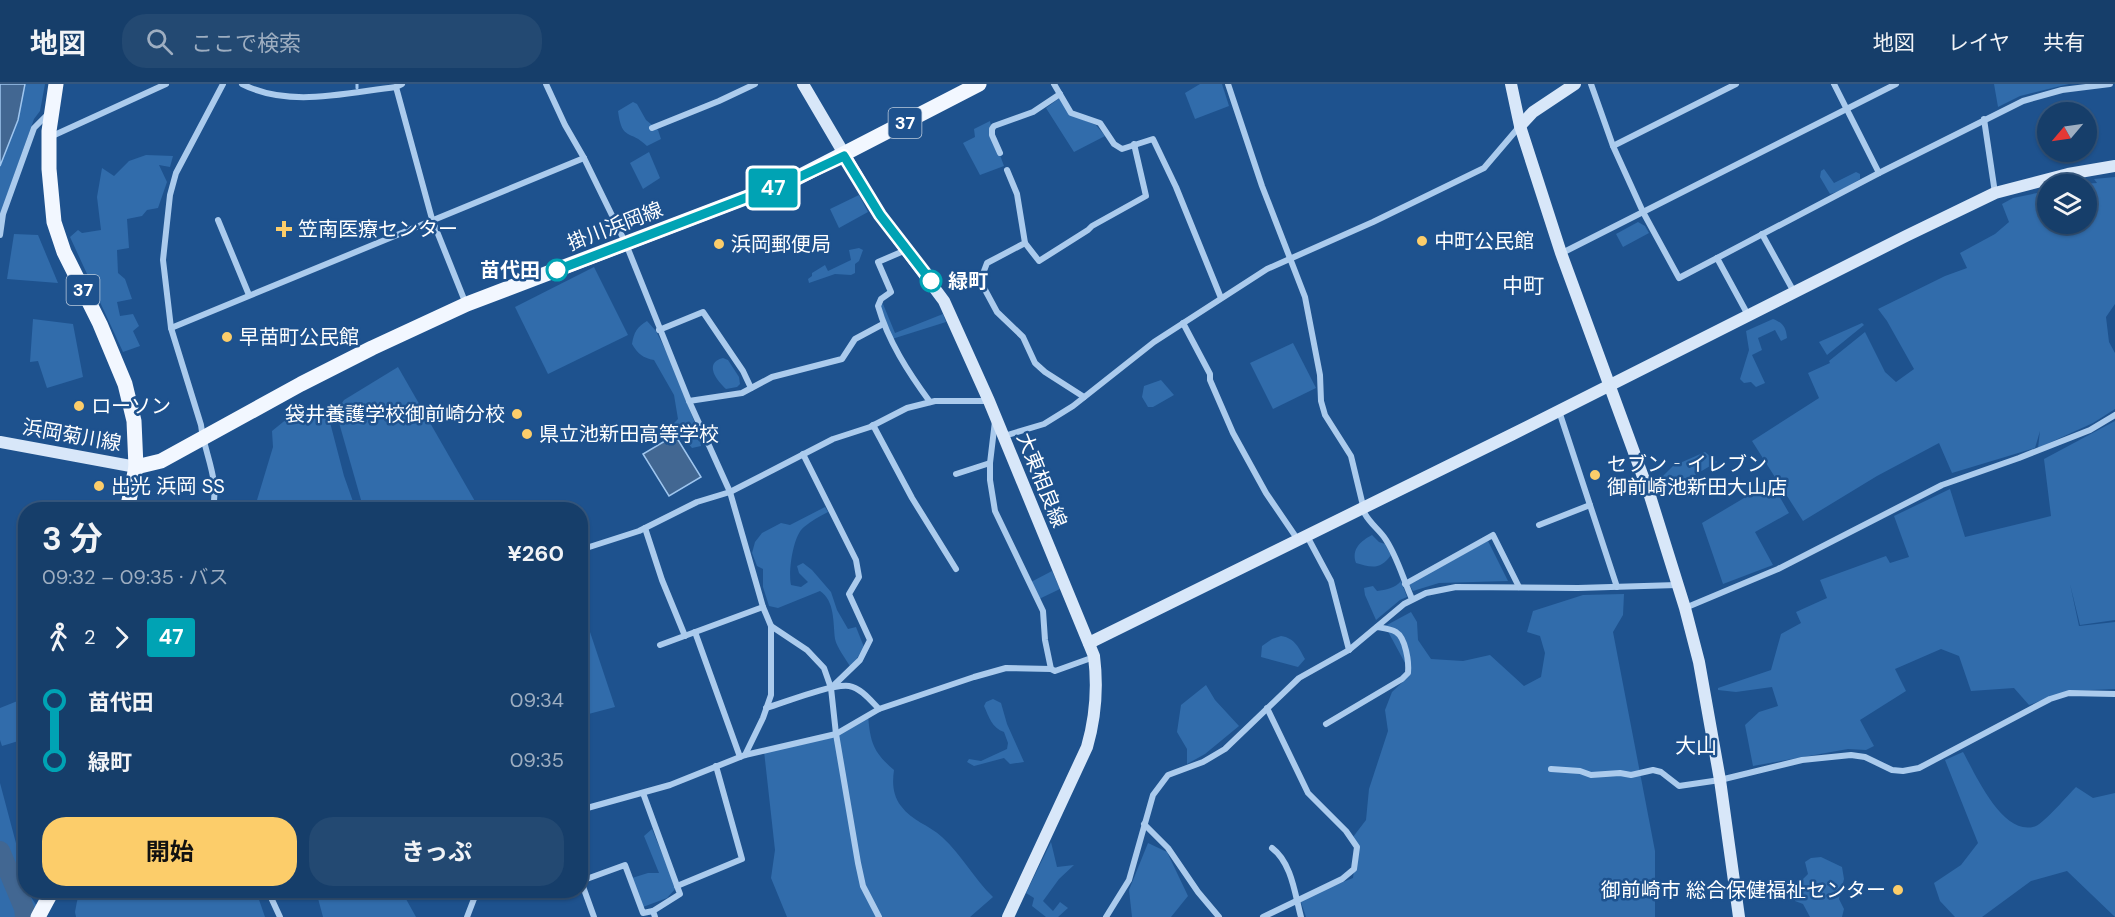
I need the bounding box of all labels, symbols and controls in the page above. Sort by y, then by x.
search box [122,14,542,68]
text: 地図 [30,25,86,62]
icon: search [143,25,176,58]
text: ここで検索 [191,29,301,58]
text: 地図 [1873,29,1915,57]
text: レイヤ [1948,29,2010,57]
text: 共有 [2043,29,2085,57]
north arrow [2037,102,2097,162]
map controls [2037,102,2097,234]
road number: 37 [888,108,922,138]
line badge: 47 [746,168,800,208]
text: 47 [761,174,785,202]
button: layers [2037,174,2097,234]
street label: 掛川浜岡線 [564,196,666,256]
place label: 笠南医療センター [298,216,458,242]
marker: 笠南医療センター [275,220,293,238]
place label: 中町公民館 [1434,228,1534,254]
place label: 浜岡郵便局 [731,231,831,257]
marker: 中町公民館 [1415,234,1429,248]
marker: 浜岡郵便局 [712,237,726,251]
place label: 苗代田 [480,257,540,283]
marker: 苗代田 [546,259,568,281]
place label: 緑町 [948,268,988,294]
marker: 緑町 [920,270,942,292]
district label: 中町 [1502,272,1544,300]
road number: 37 [66,275,100,305]
place label: 早苗町公民館 [239,324,359,350]
marker: 早苗町公民館 [220,330,234,344]
place label: ローソン [91,393,171,419]
marker: ローソン [72,399,86,413]
place label: 袋井養護学校御前崎分校 [285,401,505,427]
marker: 袋井養護学校御前崎分校 [510,407,524,421]
street label: 浜岡菊川線 [21,414,123,456]
place label: 県立池新田高等学校 [539,421,719,447]
marker: 県立池新田高等学校 [520,427,534,441]
street label: 大東相良線 [1011,429,1073,531]
place label: セブン‐イレブン 御前崎池新田大山店 [1607,451,1787,500]
marker: セブン‐イレブン 御前崎池新田大山店 [1588,468,1602,482]
place label: 出光 浜岡 SS [111,473,225,499]
marker: 出光 浜岡 SS [92,479,106,493]
text: 3 分 [42,517,103,560]
text: ¥260 [508,539,564,568]
text: 09:32 – 09:35 · バス [42,564,229,590]
icon: walk [42,621,75,654]
icon: forward [105,621,138,654]
text: 47 [159,623,183,651]
text: 2 [84,624,96,650]
text: 09:34 [510,687,564,713]
text: 苗代田 [88,688,154,717]
district label: 大山 [1675,732,1717,760]
text: 09:35 [510,747,564,773]
text: 緑町 [88,748,132,777]
button: 開始 [42,817,297,886]
button: きっぷ [309,817,564,886]
place label: 御前崎市 総合保健福祉センター [1601,877,1886,903]
marker: 御前崎市 総合保健福祉センター [1891,883,1905,897]

